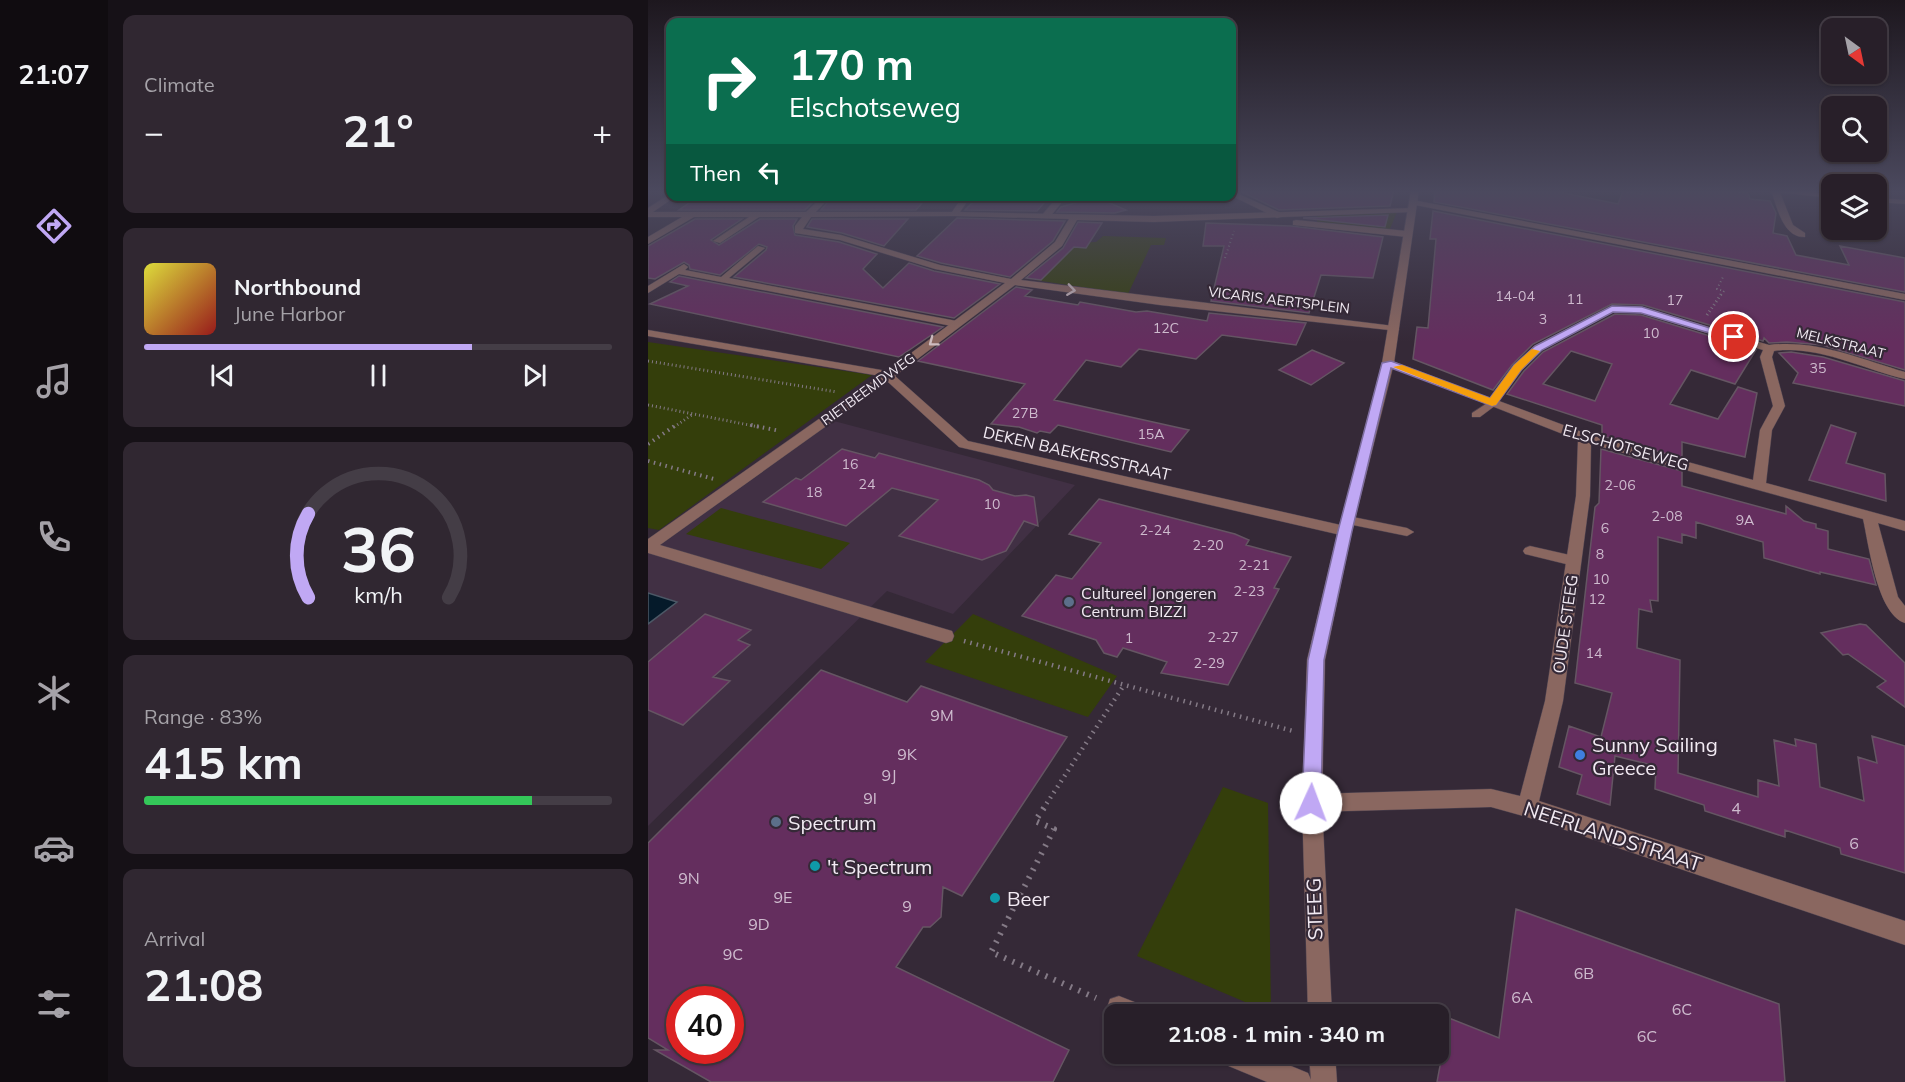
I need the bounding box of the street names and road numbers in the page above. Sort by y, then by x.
street label: VICARIS AERTSPLEIN [1207,282,1351,318]
street label: MELKSTRAAT [1795,323,1888,363]
street label: RIETBEEMDWEG [817,349,919,429]
street label: ELSCHOTSEWEG [1561,419,1691,475]
street label: DEKEN BAEKERSSTRAAT [981,422,1173,484]
street label: OUDE STEEG [1548,573,1582,675]
street label: NEERLANDSTRAAT [1521,795,1705,877]
street label: STEEG [1300,877,1328,941]

